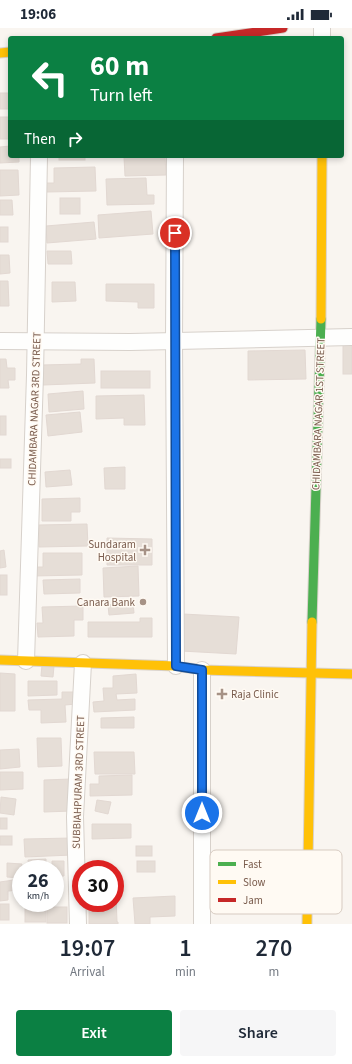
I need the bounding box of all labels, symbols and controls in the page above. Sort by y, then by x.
text: 19:06 [20,4,56,25]
text: 60 m [90,46,149,86]
icon: left [24,52,76,104]
text: Turn left [90,83,152,108]
icon: right [64,128,86,150]
text: Then [24,129,56,150]
pin [158,216,192,250]
icon: arrive [164,222,186,244]
street label: CHIDAMBARA NAGAR 3RD STREET [24,332,45,486]
street label: CHIDAMBARA NAGAR 1ST STREET [308,337,329,490]
place label: Sundaram Hospital [88,537,136,565]
marker: Sundaram Hospital [139,544,151,556]
place label: Canara Bank [77,595,136,610]
marker: Canara Bank [138,597,148,607]
place label: Raja Clinic [231,687,279,702]
marker: Raja Clinic [216,688,228,700]
street label: SUBBIAHPURAM 3RD STREET [69,715,88,849]
position arrow [181,792,223,834]
legend [210,850,342,914]
text: Fast [243,857,262,872]
speed limit sign: 30 [72,860,124,912]
text: 26 [27,867,49,895]
text: Slow [243,875,266,890]
text: km/h [27,889,49,903]
text: Jam [243,893,263,908]
text: 19:07 [60,931,115,966]
text: 1 [179,931,192,966]
text: 270 [256,931,292,966]
text: Arrival [70,963,105,981]
text: min [175,963,196,981]
text: m [269,963,279,981]
button: Exit [16,1010,172,1056]
button: Share [180,1010,336,1056]

